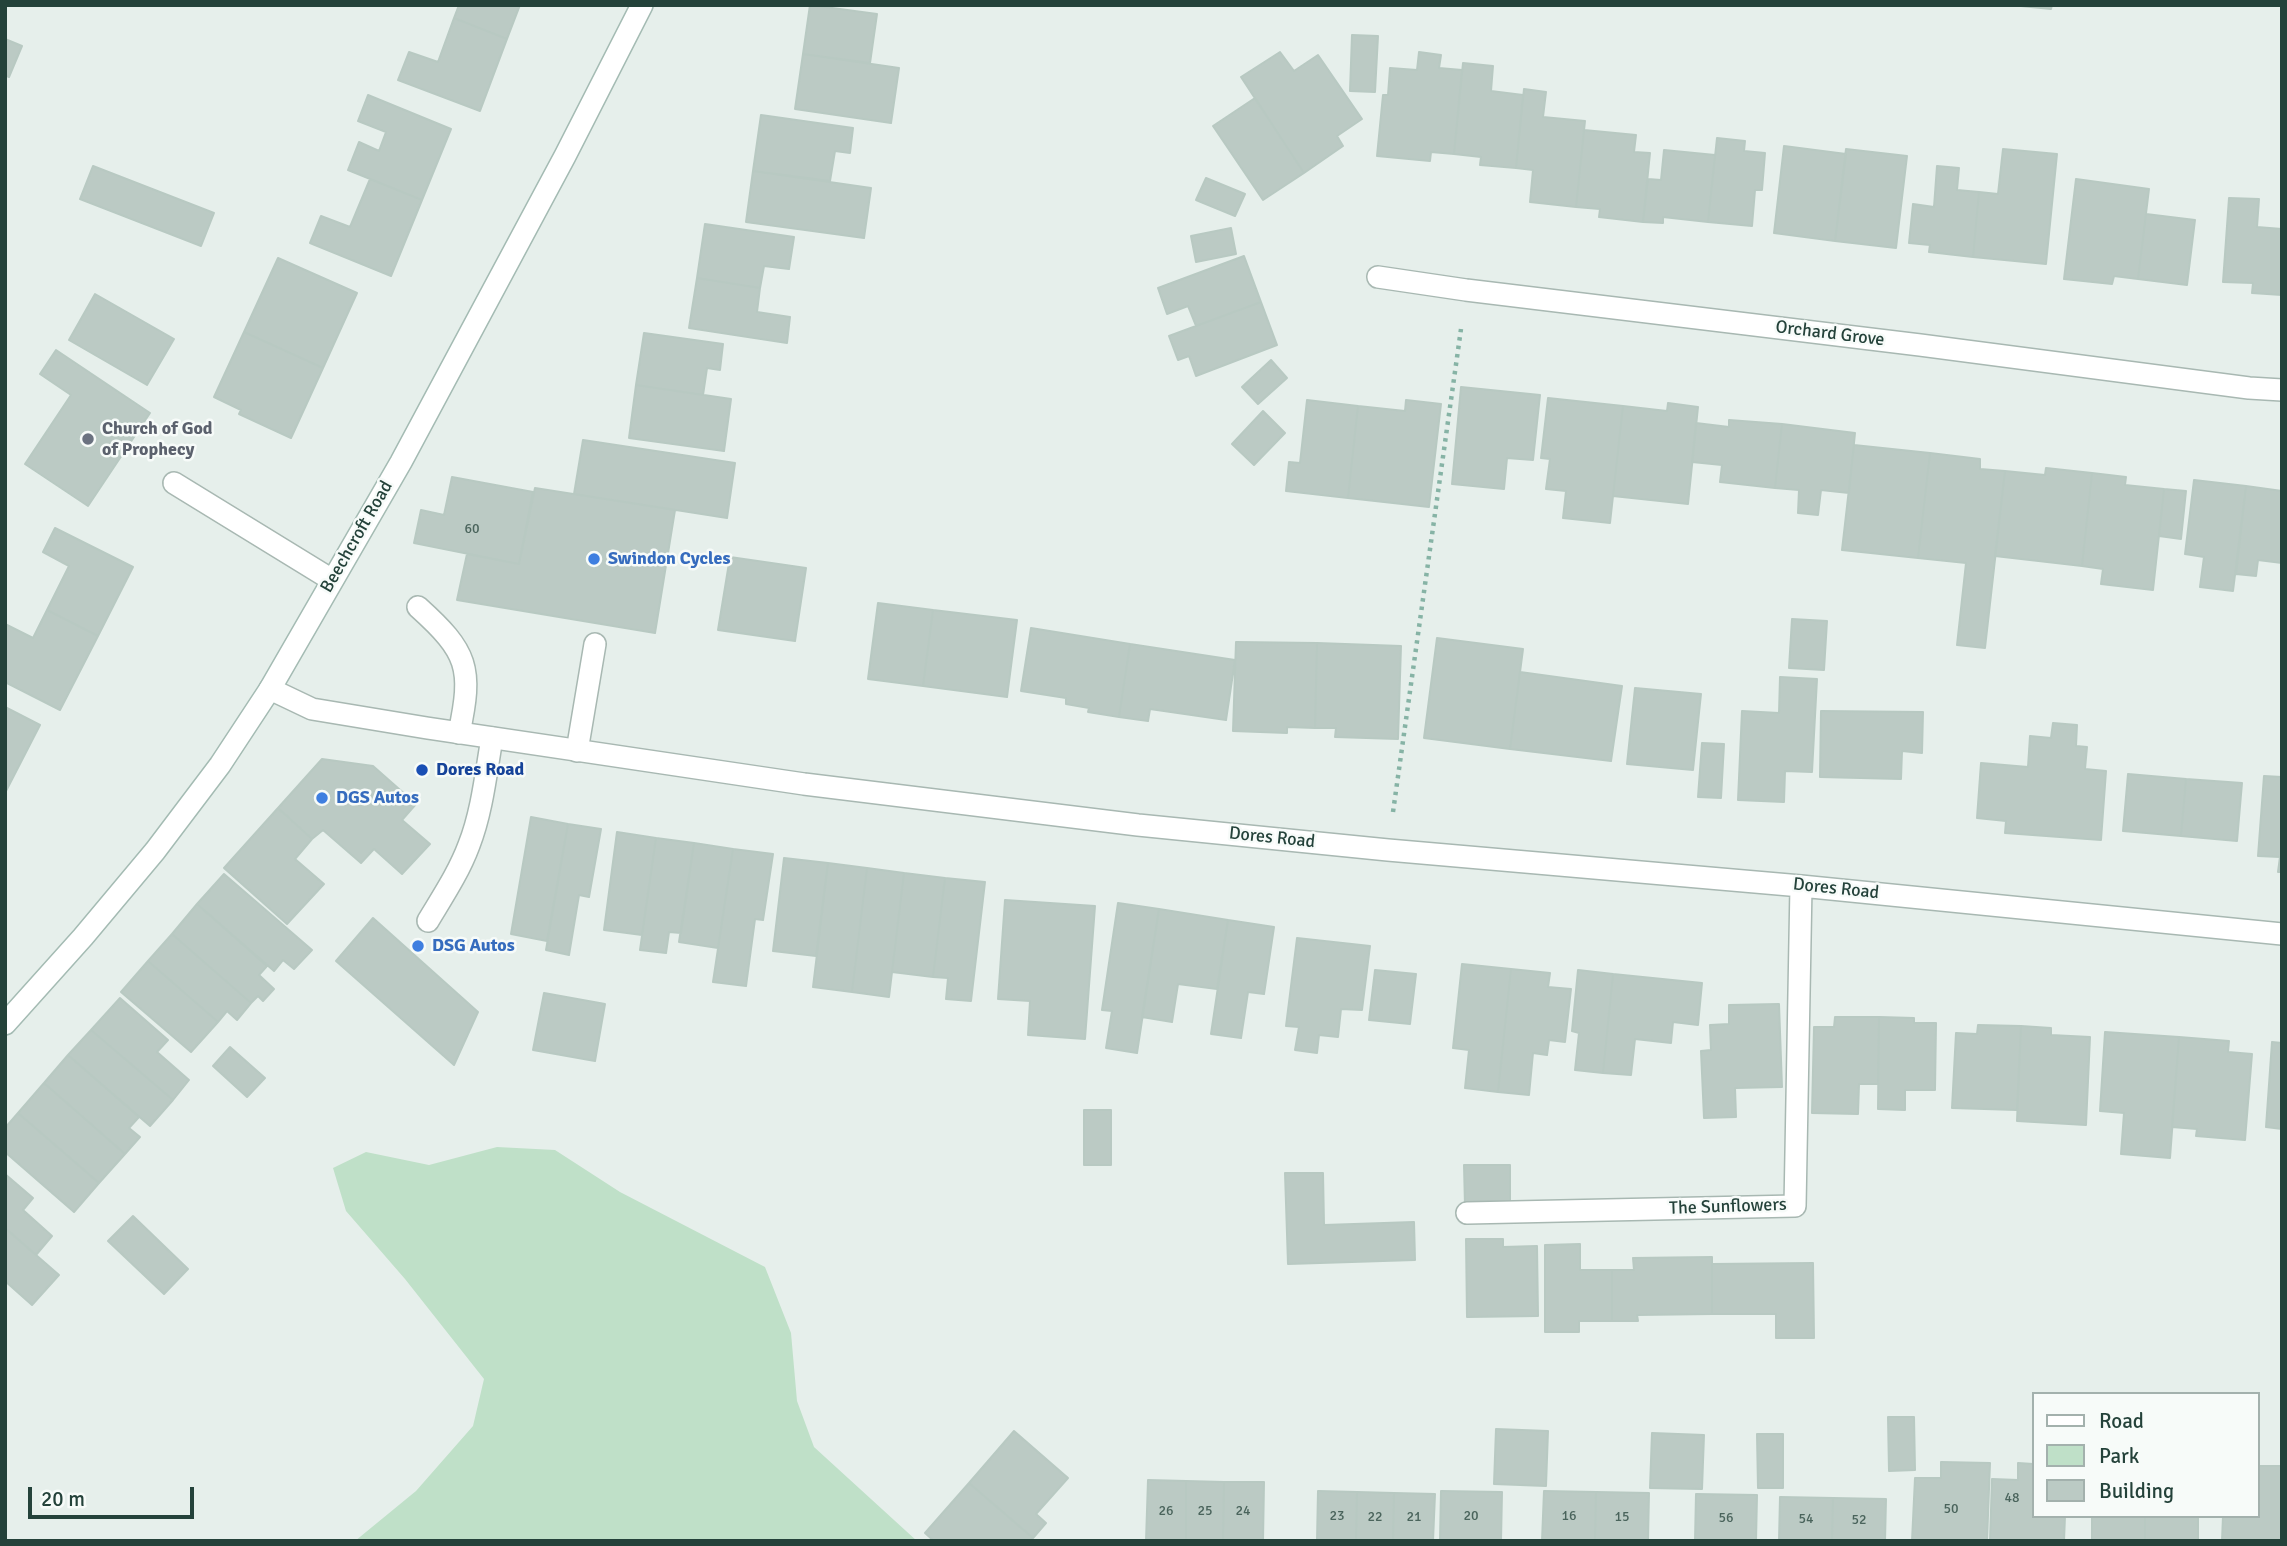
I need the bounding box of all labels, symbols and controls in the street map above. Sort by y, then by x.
street label: Orchard Grove [1774,317,1886,351]
place label: Church of God of Prophecy [102,418,213,460]
marker: Church of God of Prophecy [80,431,96,447]
street label: Beechcroft Road [316,477,398,597]
house number: 60 [464,521,480,537]
place label: Swindon Cycles [608,548,730,570]
marker: Swindon Cycles [586,551,602,567]
place label: Dores Road [436,759,524,781]
marker: Dores Road [414,762,430,778]
place label: DGS Autos [336,787,419,809]
marker: DGS Autos [314,790,330,806]
street label: Dores Road [1228,823,1316,853]
street label: Dores Road [1792,874,1880,904]
place label: DSG Autos [432,935,515,957]
marker: DSG Autos [410,938,426,954]
street label: The Sunflowers [1669,1194,1787,1220]
legend [2032,1392,2259,1518]
text: Road [2099,1408,2144,1434]
text: Park [2099,1443,2139,1469]
scale bar [32,1472,198,1516]
text: Building [2099,1478,2174,1504]
text: 20 m [41,1486,85,1512]
house number: 48 [2004,1490,2020,1506]
house number: 50 [1943,1501,1959,1517]
house number: 26 [1158,1503,1174,1519]
house number: 25 [1197,1503,1213,1519]
house number: 24 [1235,1503,1251,1519]
house number: 23 [1329,1508,1345,1524]
house number: 20 [1463,1508,1479,1524]
house number: 16 [1561,1508,1577,1524]
house number: 22 [1367,1509,1383,1525]
house number: 21 [1406,1509,1422,1525]
house number: 15 [1614,1509,1630,1525]
house number: 56 [1718,1510,1734,1526]
house number: 54 [1798,1511,1814,1527]
house number: 52 [1851,1512,1867,1528]

